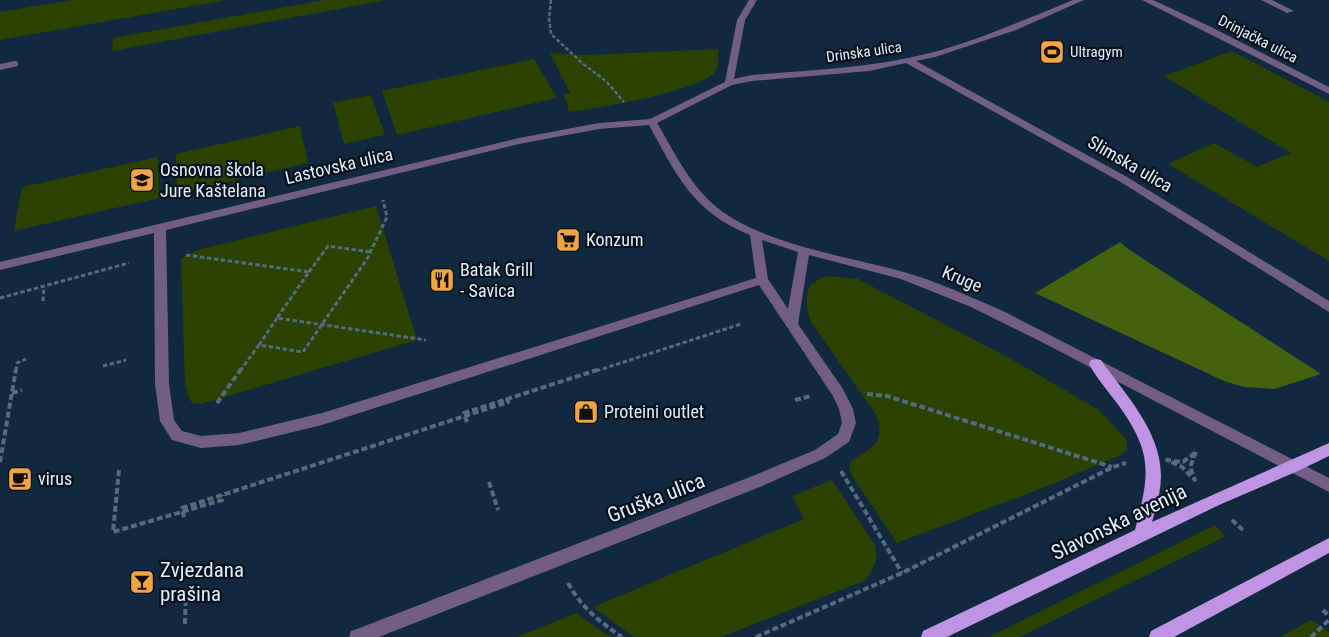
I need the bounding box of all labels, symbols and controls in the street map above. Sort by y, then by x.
street label: Drinjačka ulica [1215,11,1301,67]
street label: Drinska ulica [825,38,903,66]
sports icon: Ultragym [1039,39,1065,65]
place label: Ultragym [1070,43,1123,61]
street label: Slimska ulica [1084,131,1176,196]
street label: Lastovska ulica [283,143,395,188]
place label: Osnovna škola Jure Kaštelana [160,159,266,201]
school or university icon: Osnovna škola Jure Kaštelana [129,167,155,193]
supermarket icon: Konzum [555,227,581,253]
place label: Konzum [586,229,644,250]
place label: Batak Grill - Savica [460,259,533,301]
street label: Kruge [939,261,985,296]
restaurant icon: Batak Grill - Savica [429,267,455,293]
shop icon: Proteini outlet [573,399,599,425]
place label: Proteini outlet [604,401,704,422]
cafe icon: virus [7,466,33,492]
place label: virus [38,468,72,489]
street label: Gruška ulica [604,468,708,528]
street label: Slavonska avenija [1047,479,1191,565]
place label: Zvjezdana prašina [160,558,244,606]
bar icon: Zvjezdana prašina [129,569,155,595]

